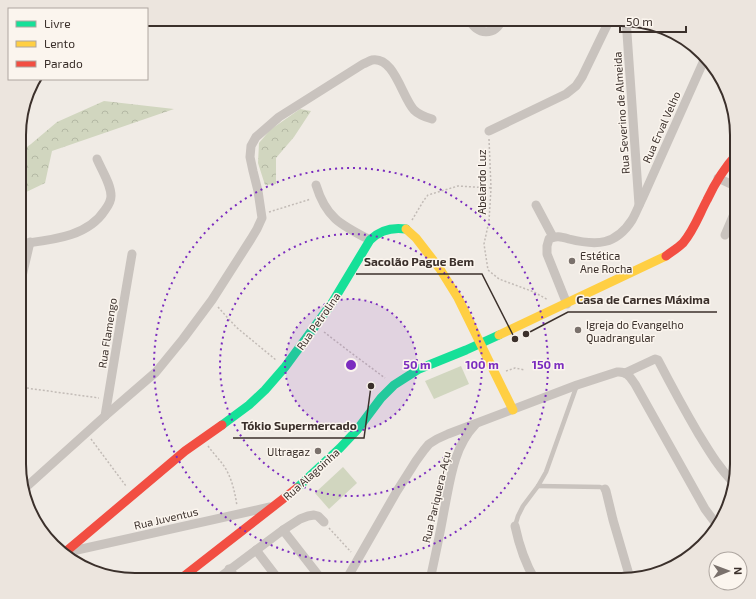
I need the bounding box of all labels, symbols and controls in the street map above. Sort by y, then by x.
legend [8,8,148,80]
scale bar [620,8,686,34]
text: 50 m [626,14,653,28]
text: Livre [44,16,71,30]
text: Lento [44,36,75,50]
street label: Rua Severino de Almeida [610,51,632,175]
text: Parado [44,56,83,70]
street label: Rua Erval Velho [639,89,683,165]
street label: Abelardo Luz [475,149,488,215]
place label: Estética Ane Rocha [580,249,632,275]
callout: Sacolão Pague Bem [356,250,482,274]
text: Sacolão Pague Bem [364,254,474,268]
marker: Estética Ane Rocha [567,256,577,266]
callout: Casa de Carnes Máxima [568,288,717,312]
street label: Rua Petrolina [293,290,343,352]
text: Casa de Carnes Máxima [576,292,710,306]
street label: Rua Flamengo [95,297,119,369]
place label: Igreja do Evangelho Quadrangular [586,318,684,345]
marker: Igreja do Evangelho Quadrangular [573,325,583,335]
text: 50 m [403,357,431,371]
text: 100 m [465,357,499,371]
text: 150 m [532,357,564,371]
centre of rings [344,358,358,372]
callout: Tókio Supermercado [233,414,364,438]
text: Tókio Supermercado [241,418,357,432]
place label: Ultragaz [267,445,310,458]
street label: Rua Alagoinha [280,445,342,503]
marker: Ultragaz [313,446,323,456]
street label: Rua Pariquera-Açu [419,450,454,544]
street label: Rua Juventus [133,504,200,532]
north arrow [708,551,748,591]
text: N [732,567,745,575]

